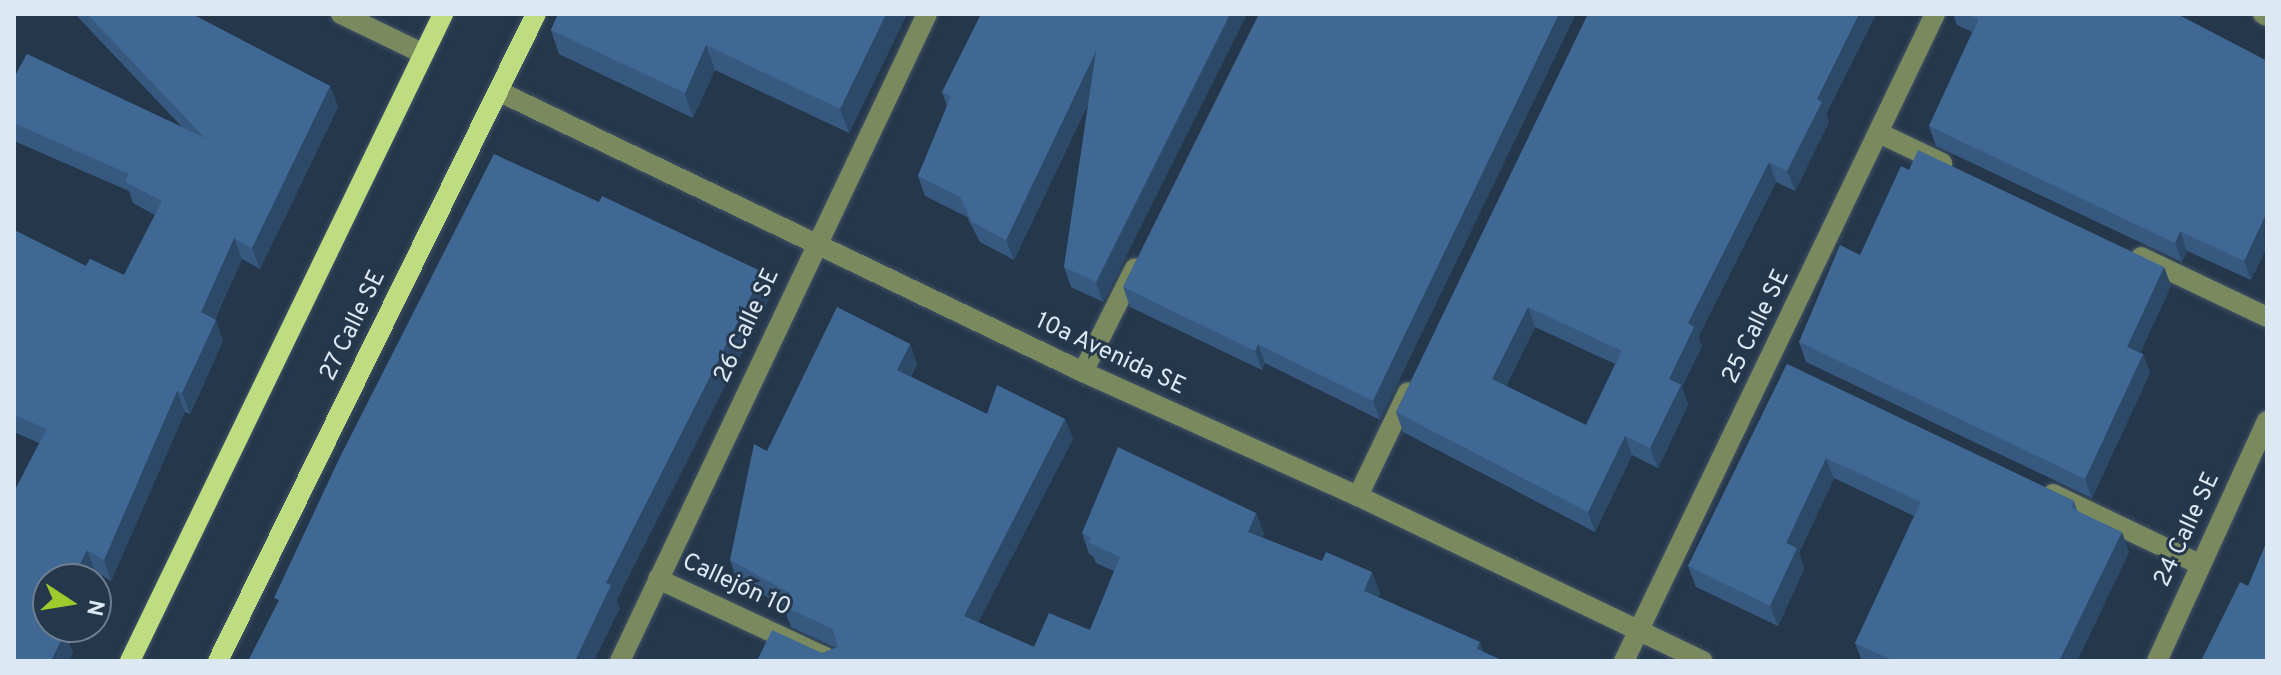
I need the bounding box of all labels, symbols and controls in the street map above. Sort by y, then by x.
street label: 26 Calle SE [709,264,787,388]
street label: 27 Calle SE [315,265,393,387]
street label: 25 Calle SE [1717,265,1797,389]
street label: 10a Avenida SE [1030,307,1190,403]
street label: 24 Calle SE [2149,468,2227,592]
street label: Callejón 10 [677,548,795,624]
north arrow [32,563,112,643]
text: N [79,597,109,618]

